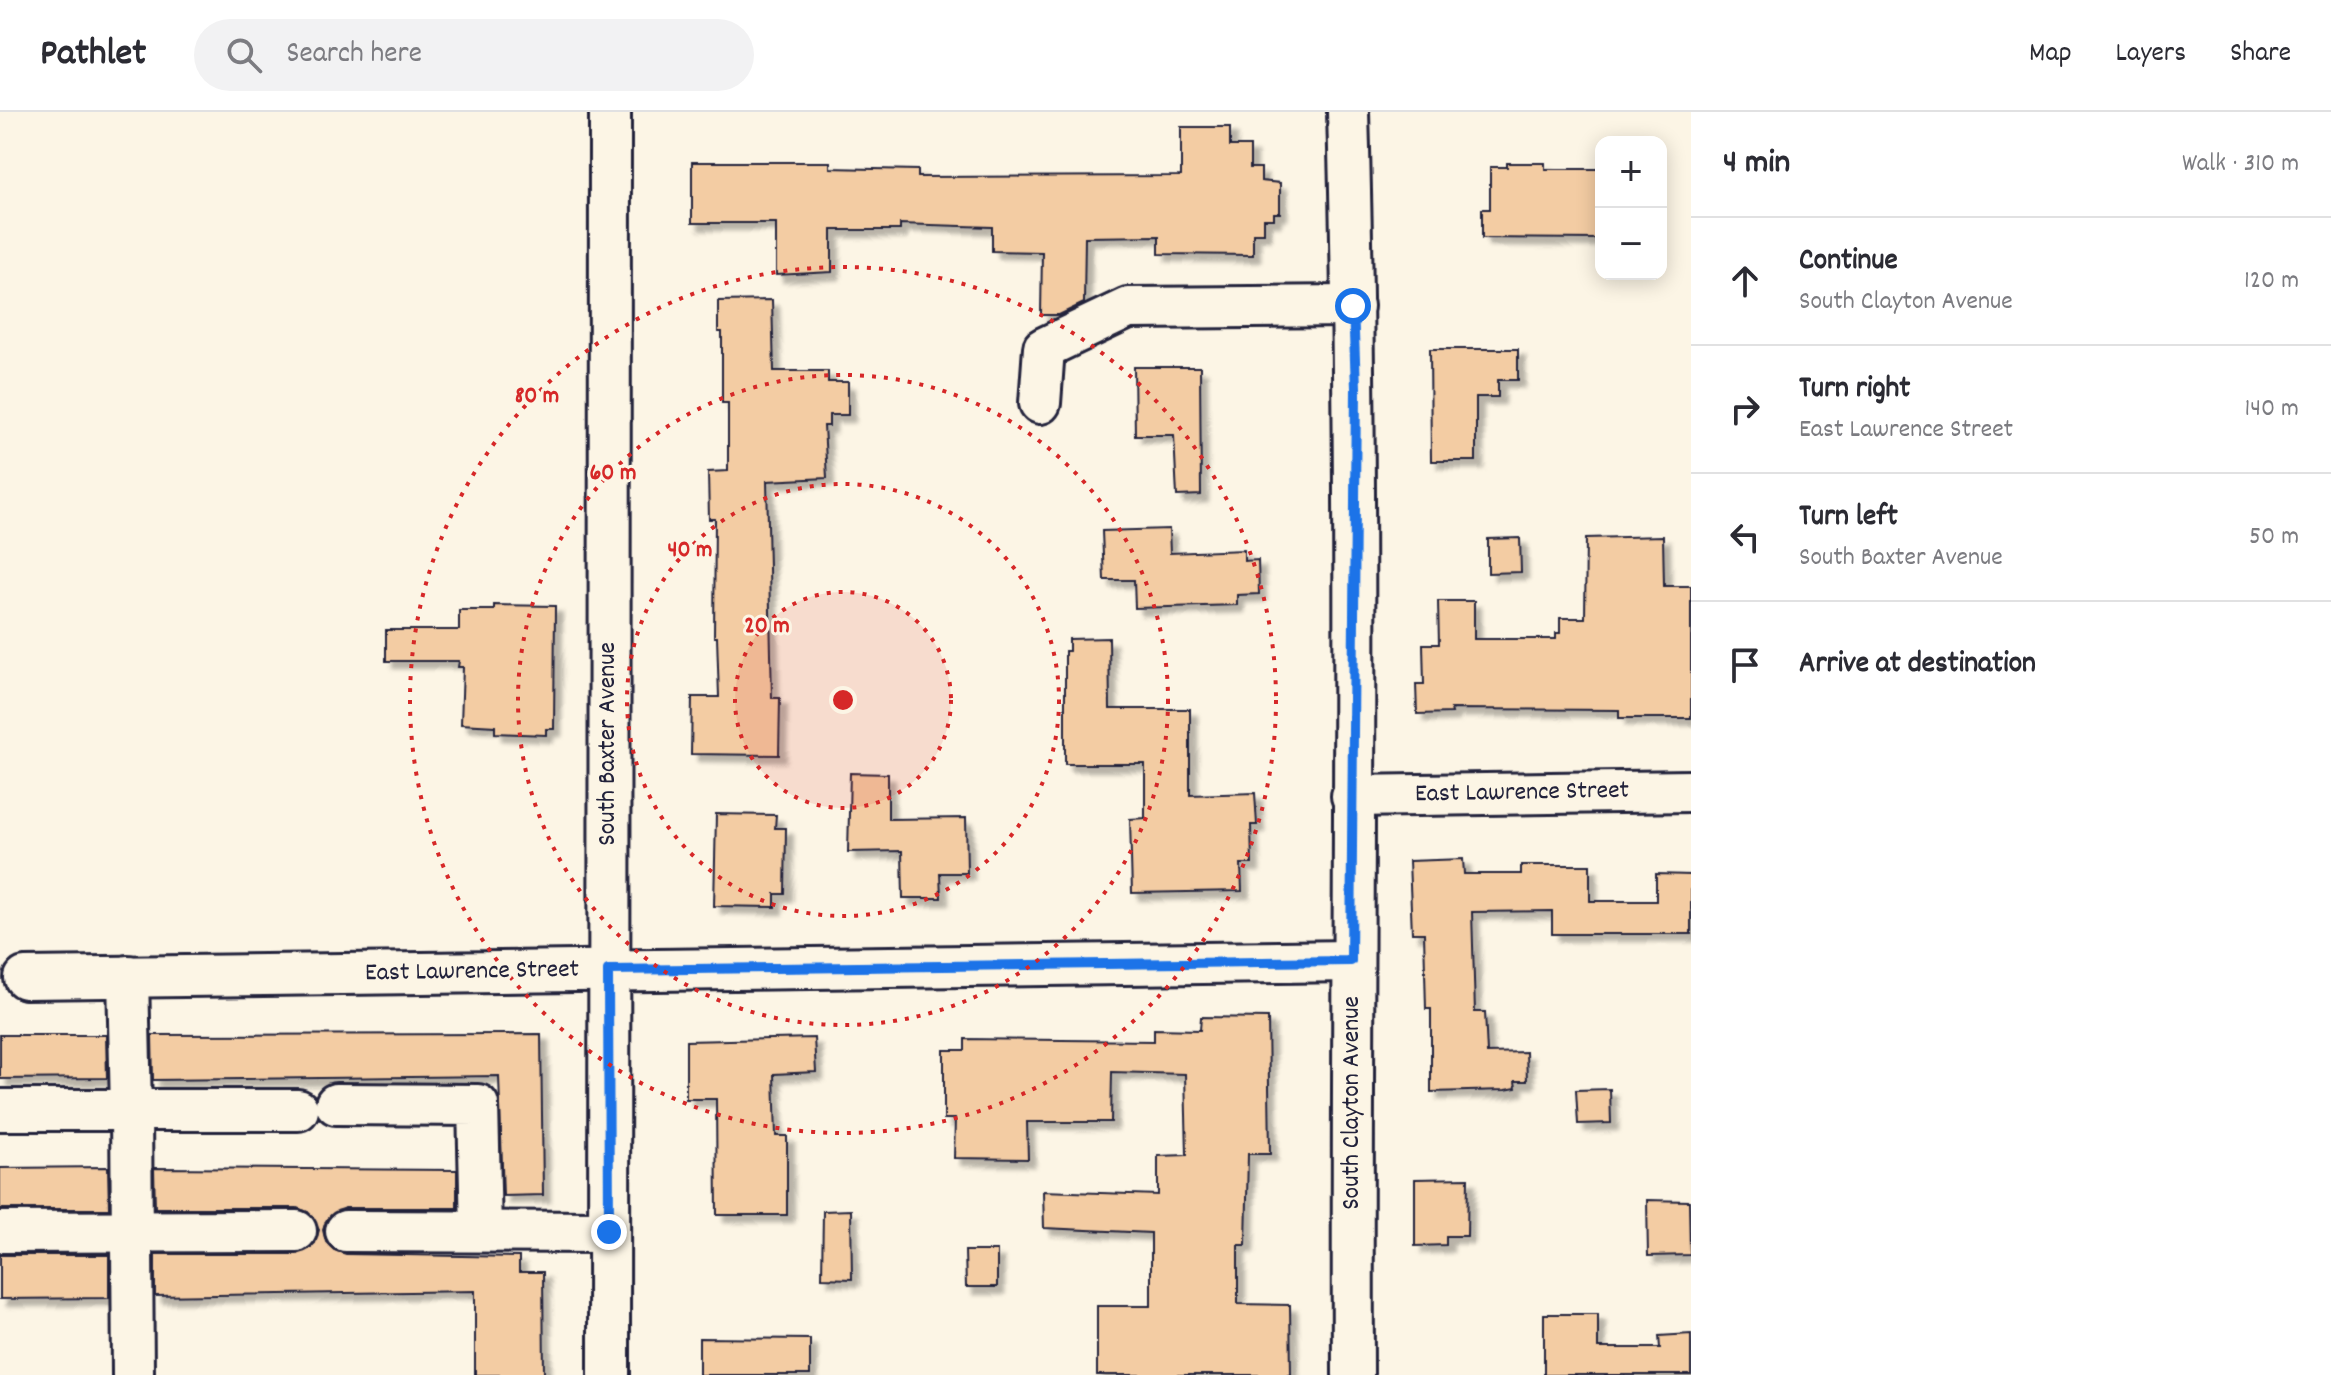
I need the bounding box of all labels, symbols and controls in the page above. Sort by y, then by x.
search box [194,19,754,91]
text: Pathlet [40,28,146,83]
icon: search [222,33,266,77]
text: Search here [286,34,422,77]
text: Map [2029,35,2072,75]
text: Layers [2116,35,2186,75]
text: Share [2230,35,2291,75]
map controls [1595,136,1667,280]
button: + [1595,136,1667,208]
text: 4 min [1723,140,1790,189]
text: Walk · 310 m [2182,146,2299,183]
button: − [1595,208,1667,280]
text: Continue [1799,241,1898,284]
icon: ahead [1723,259,1767,303]
text: 120 m [2244,263,2299,300]
text: South Clayton Avenue [1799,284,2013,321]
route start [1335,288,1371,324]
text: Turn right [1799,369,1910,412]
text: 80 m [515,380,559,414]
icon: right [1723,387,1767,431]
text: 140 m [2245,391,2299,428]
text: East Lawrence Street [1799,412,2013,449]
text: 60 m [590,457,636,491]
text: Turn left [1799,497,1898,540]
icon: left [1723,515,1767,559]
text: 50 m [2249,519,2299,556]
text: 40 m [667,534,713,568]
text: South Baxter Avenue [1799,540,2003,577]
text: 20 m [744,610,790,644]
street label: South Baxter Avenue [590,642,627,846]
icon: arrive [1723,643,1767,687]
text: Arrive at destination [1799,644,2036,687]
centre of rings [829,686,857,714]
street label: East Lawrence Street [1415,773,1630,813]
street label: East Lawrence Street [365,952,580,992]
street label: South Clayton Avenue [1334,996,1371,1210]
route end [591,1214,627,1250]

